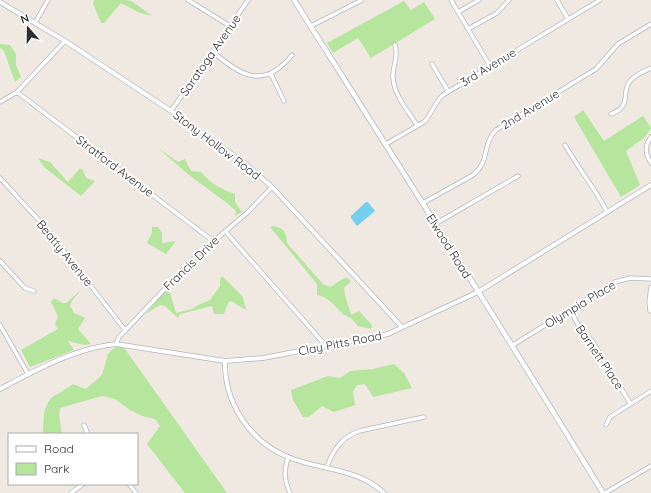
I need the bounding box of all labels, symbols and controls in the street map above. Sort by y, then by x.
north arrow [8,8,48,48]
text: N [18,11,31,27]
street label: Saratoga Avenue [176,11,244,99]
street label: 3rd Avenue [457,44,519,89]
street label: 2nd Avenue [498,86,562,132]
street label: Stony Hollow Road [170,107,264,183]
street label: Stratford Avenue [73,132,157,200]
street label: Elwood Road [423,211,475,281]
street label: Beatty Avenue [34,217,97,289]
street label: Francis Drive [160,232,222,293]
street label: Olympia Place [542,277,618,331]
street label: Barnett Place [573,322,627,392]
street label: Clay Pitts Road [297,328,383,358]
legend [8,433,138,485]
text: Road [44,441,74,456]
text: Park [44,461,69,476]

